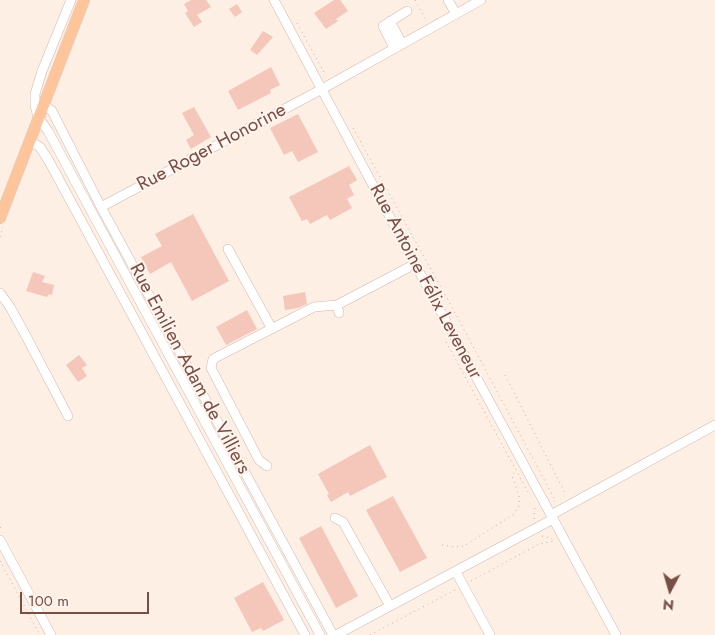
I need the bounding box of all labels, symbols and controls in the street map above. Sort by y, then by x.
street label: Rue Roger Honorine [134,99,290,197]
street label: Rue Antoine Félix Leveneur [364,180,486,384]
street label: Rue Emilien Adam de Villiers [124,260,254,478]
north arrow [645,565,695,615]
scale bar [22,582,151,614]
text: 100 m [28,590,69,612]
text: N [662,594,675,615]

